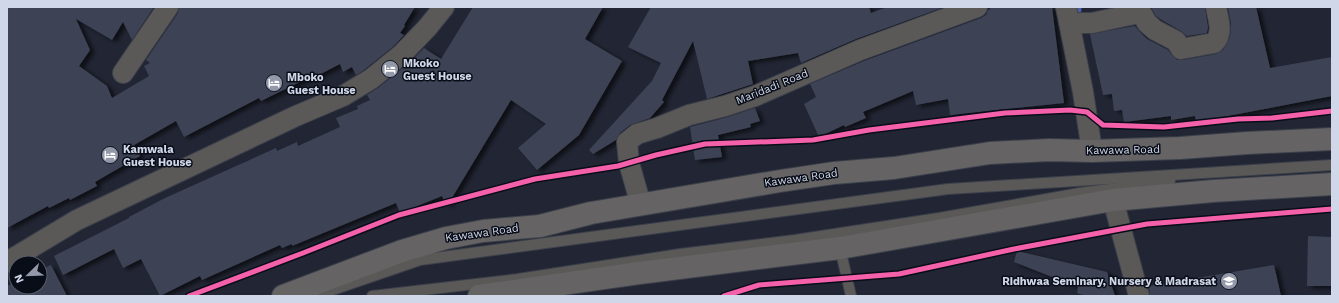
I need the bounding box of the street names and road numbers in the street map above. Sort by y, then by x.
street label: Maridadi Road [734,67,810,107]
street label: Kawawa Road [1086,143,1160,157]
street label: Kawawa Road [763,166,839,190]
street label: Kawawa Road [444,221,520,245]

